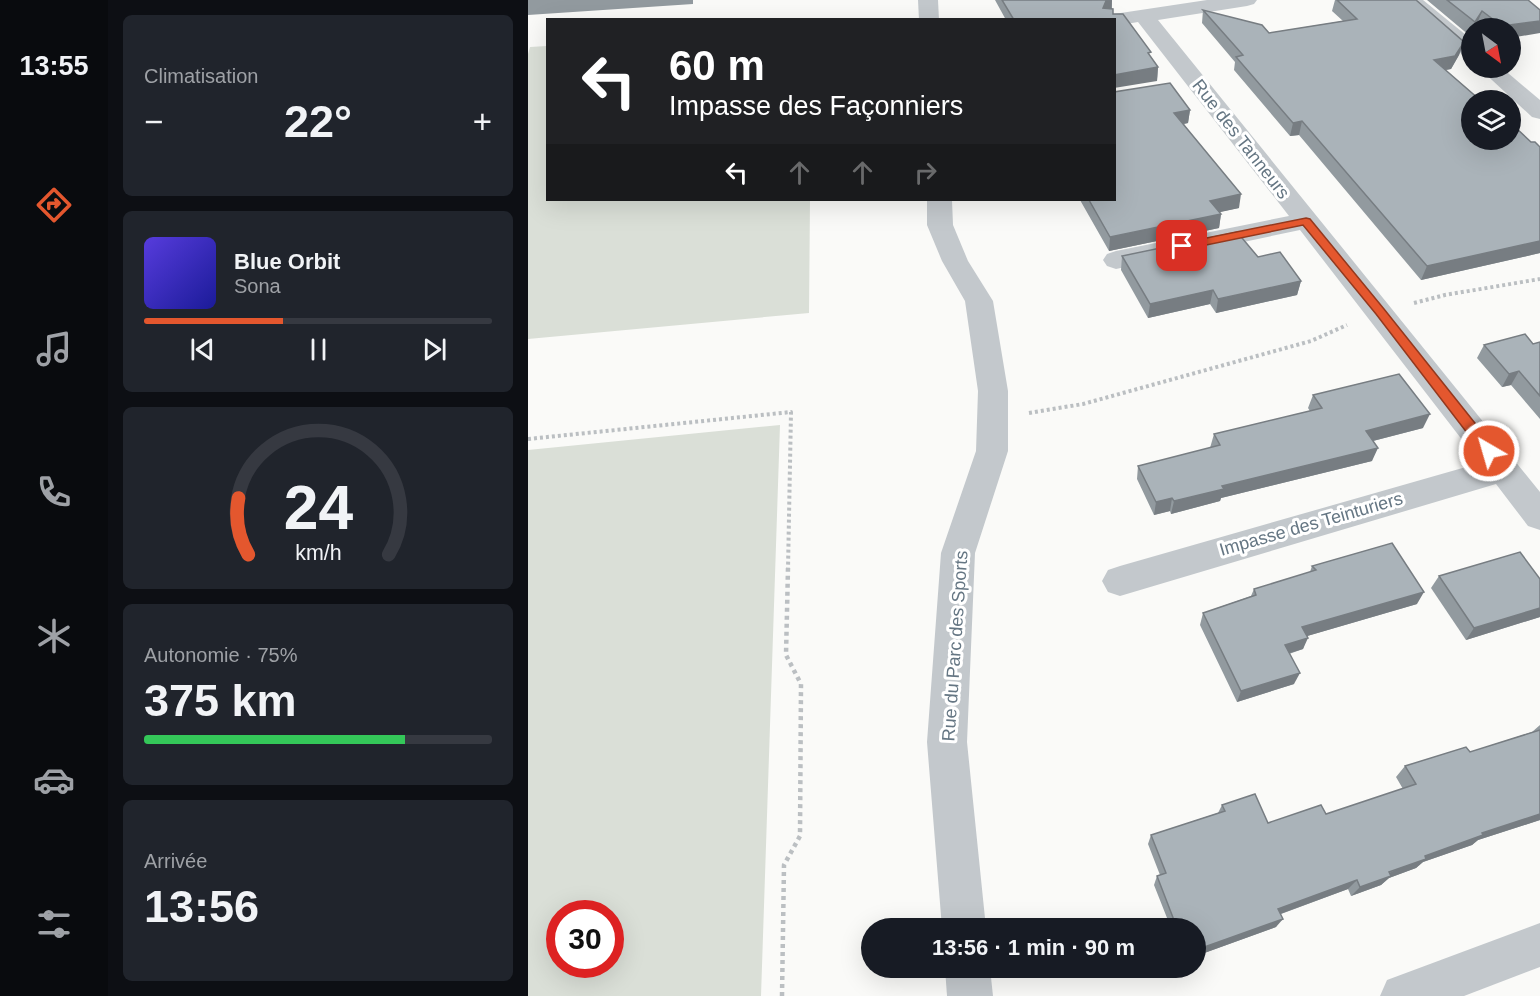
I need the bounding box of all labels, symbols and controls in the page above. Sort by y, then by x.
north arrow [1461,18,1521,78]
map controls [1461,18,1521,150]
icon: left [570,42,648,120]
text: 60 m [669,42,765,89]
text: 13:55 [19,51,89,81]
text: Climatisation [144,65,258,87]
street label: Rue des Tanneurs [1188,75,1294,203]
button: layers [1461,90,1521,150]
text: Impasse des Façonniers [669,91,963,121]
text: 22° [284,96,352,147]
text: − [144,103,163,140]
text: + [473,103,492,140]
icon: left [720,156,753,189]
icon: ahead [783,156,816,189]
icon: ahead [846,156,879,189]
icon: right [909,156,942,189]
icon: directions [33,184,75,226]
pin [1156,220,1207,271]
icon: arrive [1165,229,1198,262]
text: Blue Orbit [234,249,340,274]
text: Sona [234,275,281,297]
icon: music [33,328,75,370]
icon: previous [186,333,219,366]
icon: pause [302,333,335,366]
icon: next [418,333,451,366]
position arrow [1457,419,1521,483]
icon: phone [33,471,75,513]
text: 24 [283,473,353,542]
street label: Impasse des Teinturiers [1217,488,1405,560]
text: km/h [295,541,341,565]
street label: Rue du Parc des Sports [938,550,972,742]
icon: climate [33,615,75,657]
text: Autonomie · 75% [144,644,297,666]
text: 375 km [144,675,297,726]
icon: car [33,759,75,801]
text: Arrivée [144,850,207,872]
text: 13:56 [144,881,259,932]
speed limit sign: 30 [546,900,624,978]
icon: filters [33,903,75,945]
text: 13:56 · 1 min · 90 m [932,935,1135,960]

